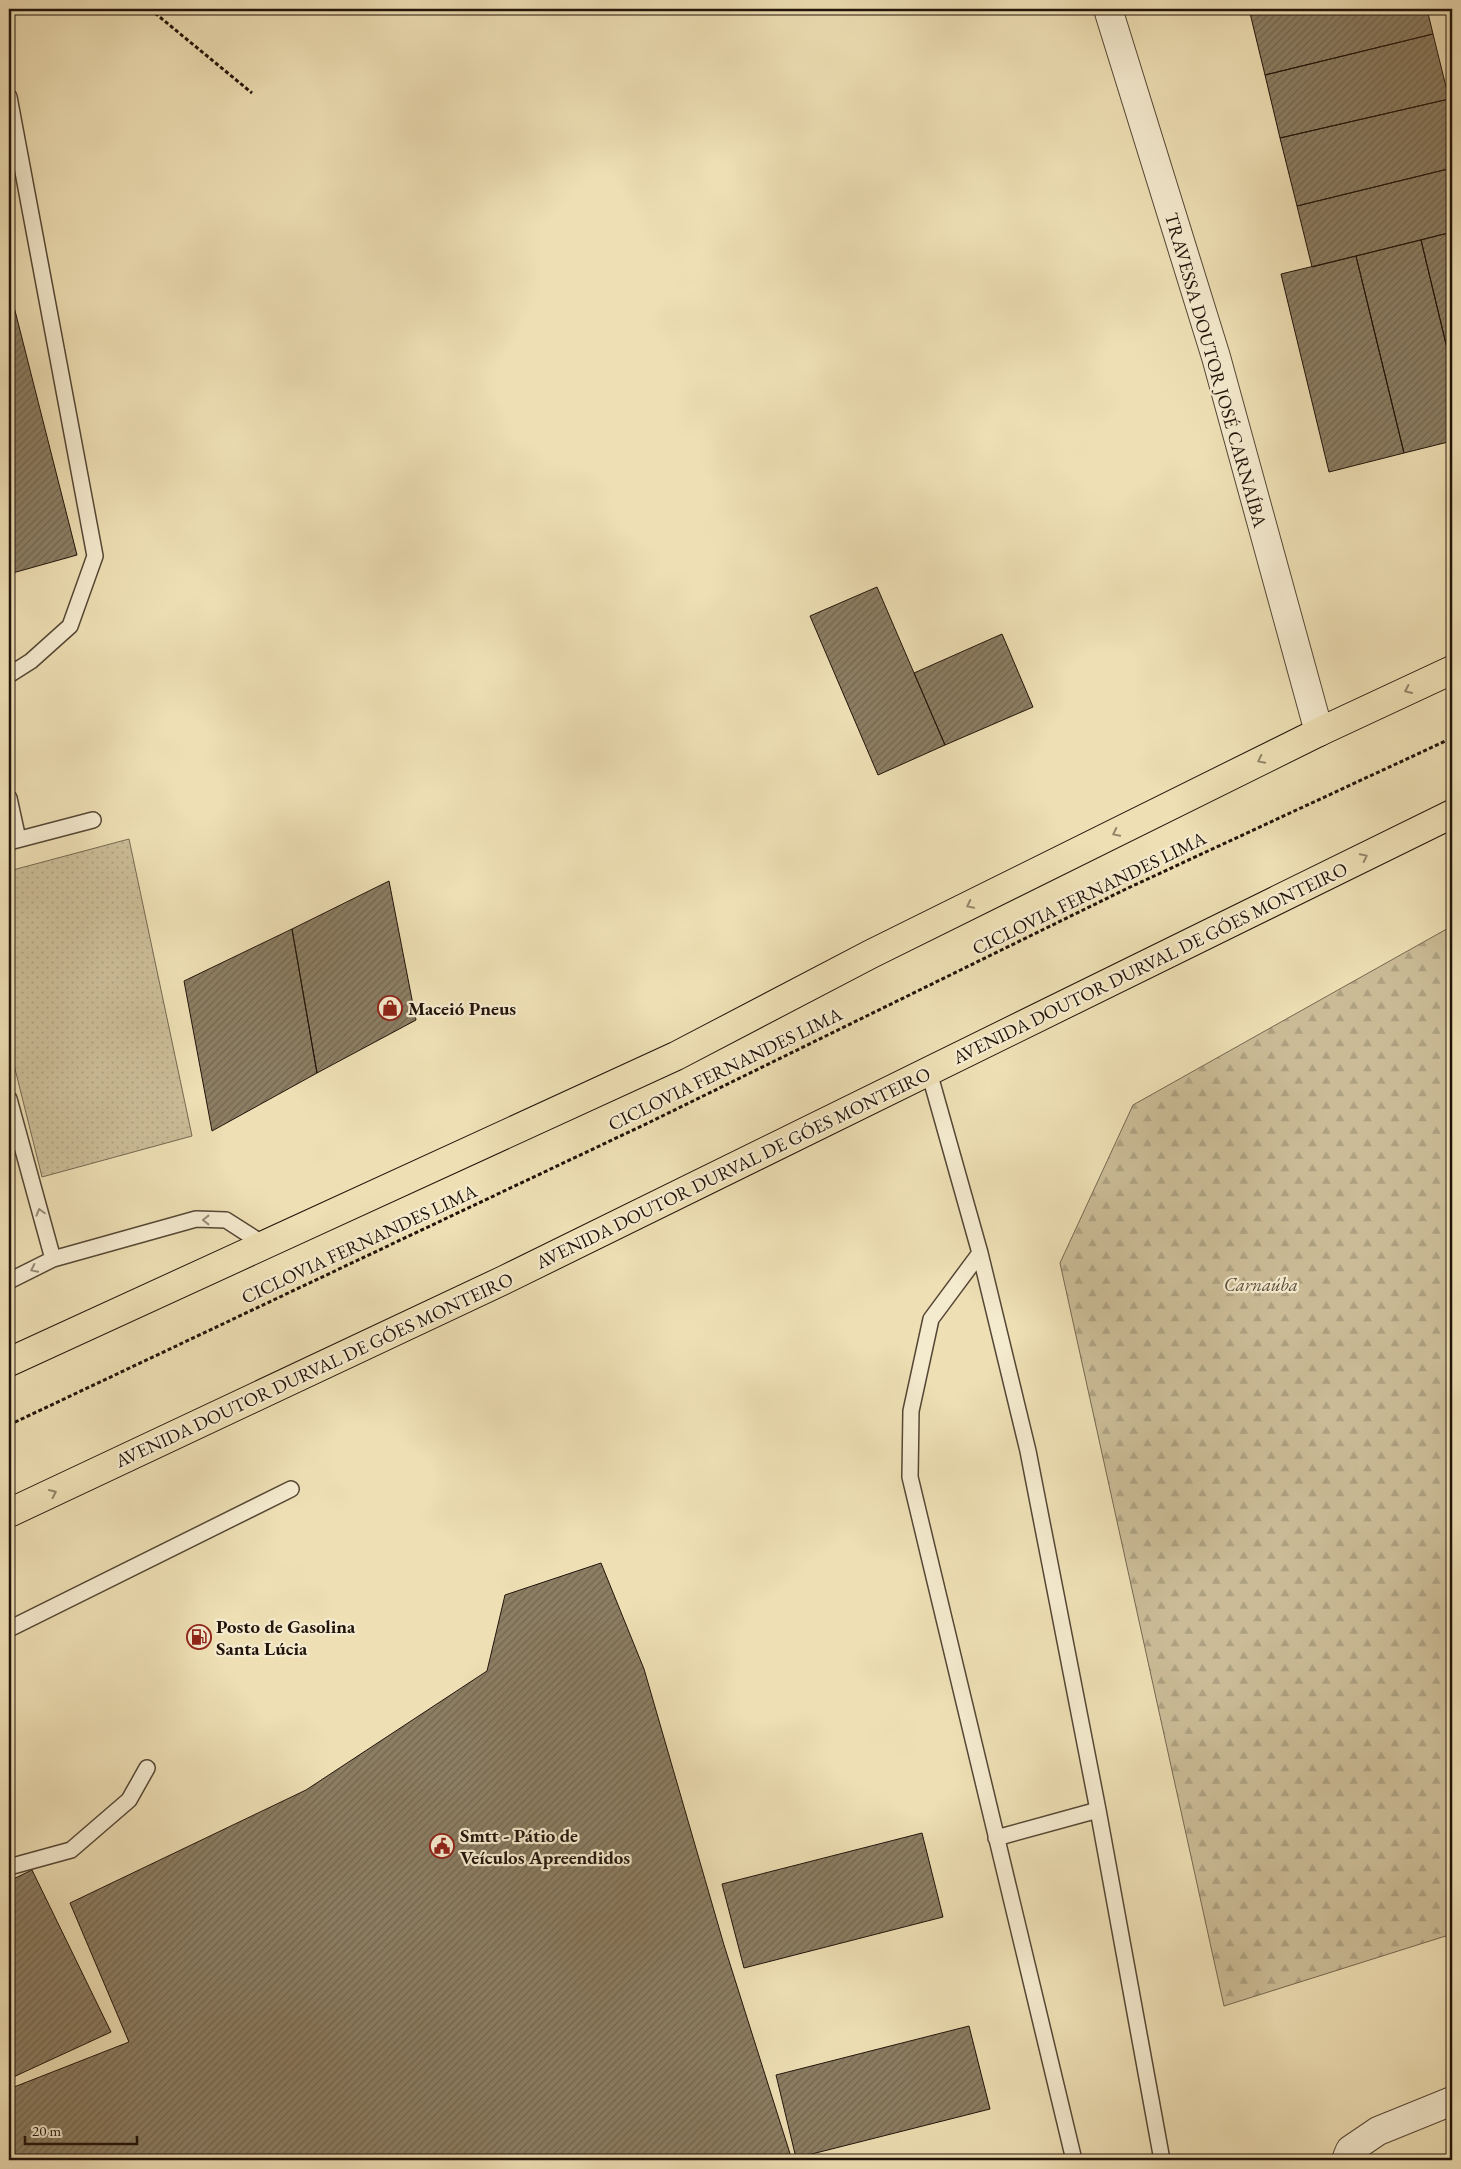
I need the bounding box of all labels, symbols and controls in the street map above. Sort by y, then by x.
street label: TRAVESSA DOUTOR JOSÉ CARNAÍBA [1159,210,1273,531]
one-way arrow [1404,684,1413,695]
one-way arrow [1258,754,1267,764]
street label: CICLOVIA FERNANDES LIMA [968,825,1211,961]
one-way arrow [1112,827,1121,837]
one-way arrow [1359,853,1368,863]
street label: AVENIDA DOUTOR DURVAL DE GÓES MONTEIRO [947,856,1352,1070]
one-way arrow [967,899,976,909]
shop icon: Maceió Pneus [377,995,403,1021]
place label: Maceió Pneus [408,996,516,1021]
street label: CICLOVIA FERNANDES LIMA [604,1001,847,1137]
street label: AVENIDA DOUTOR DURVAL DE GÓES MONTEIRO [530,1061,935,1275]
street label: CICLOVIA FERNANDES LIMA [237,1178,482,1310]
one-way arrow [36,1209,46,1217]
one-way arrow [202,1215,210,1225]
one-way arrow [30,1262,39,1273]
street label: AVENIDA DOUTOR DURVAL DE GÓES MONTEIRO [110,1266,517,1474]
park label: Carnaúba [1224,1272,1298,1297]
one-way arrow [48,1488,57,1499]
place label: Posto de Gasolina Santa Lúcia [216,1614,356,1661]
fuel station icon: Posto de Gasolina Santa Lúcia [186,1624,212,1650]
place label: Smtt - Pátio de Veículos Apreendidos [460,1823,630,1870]
public building icon: Smtt - Pátio de Veículos Apreendidos [429,1833,455,1859]
scale bar [25,2114,138,2146]
text: 20 m [32,2121,61,2140]

